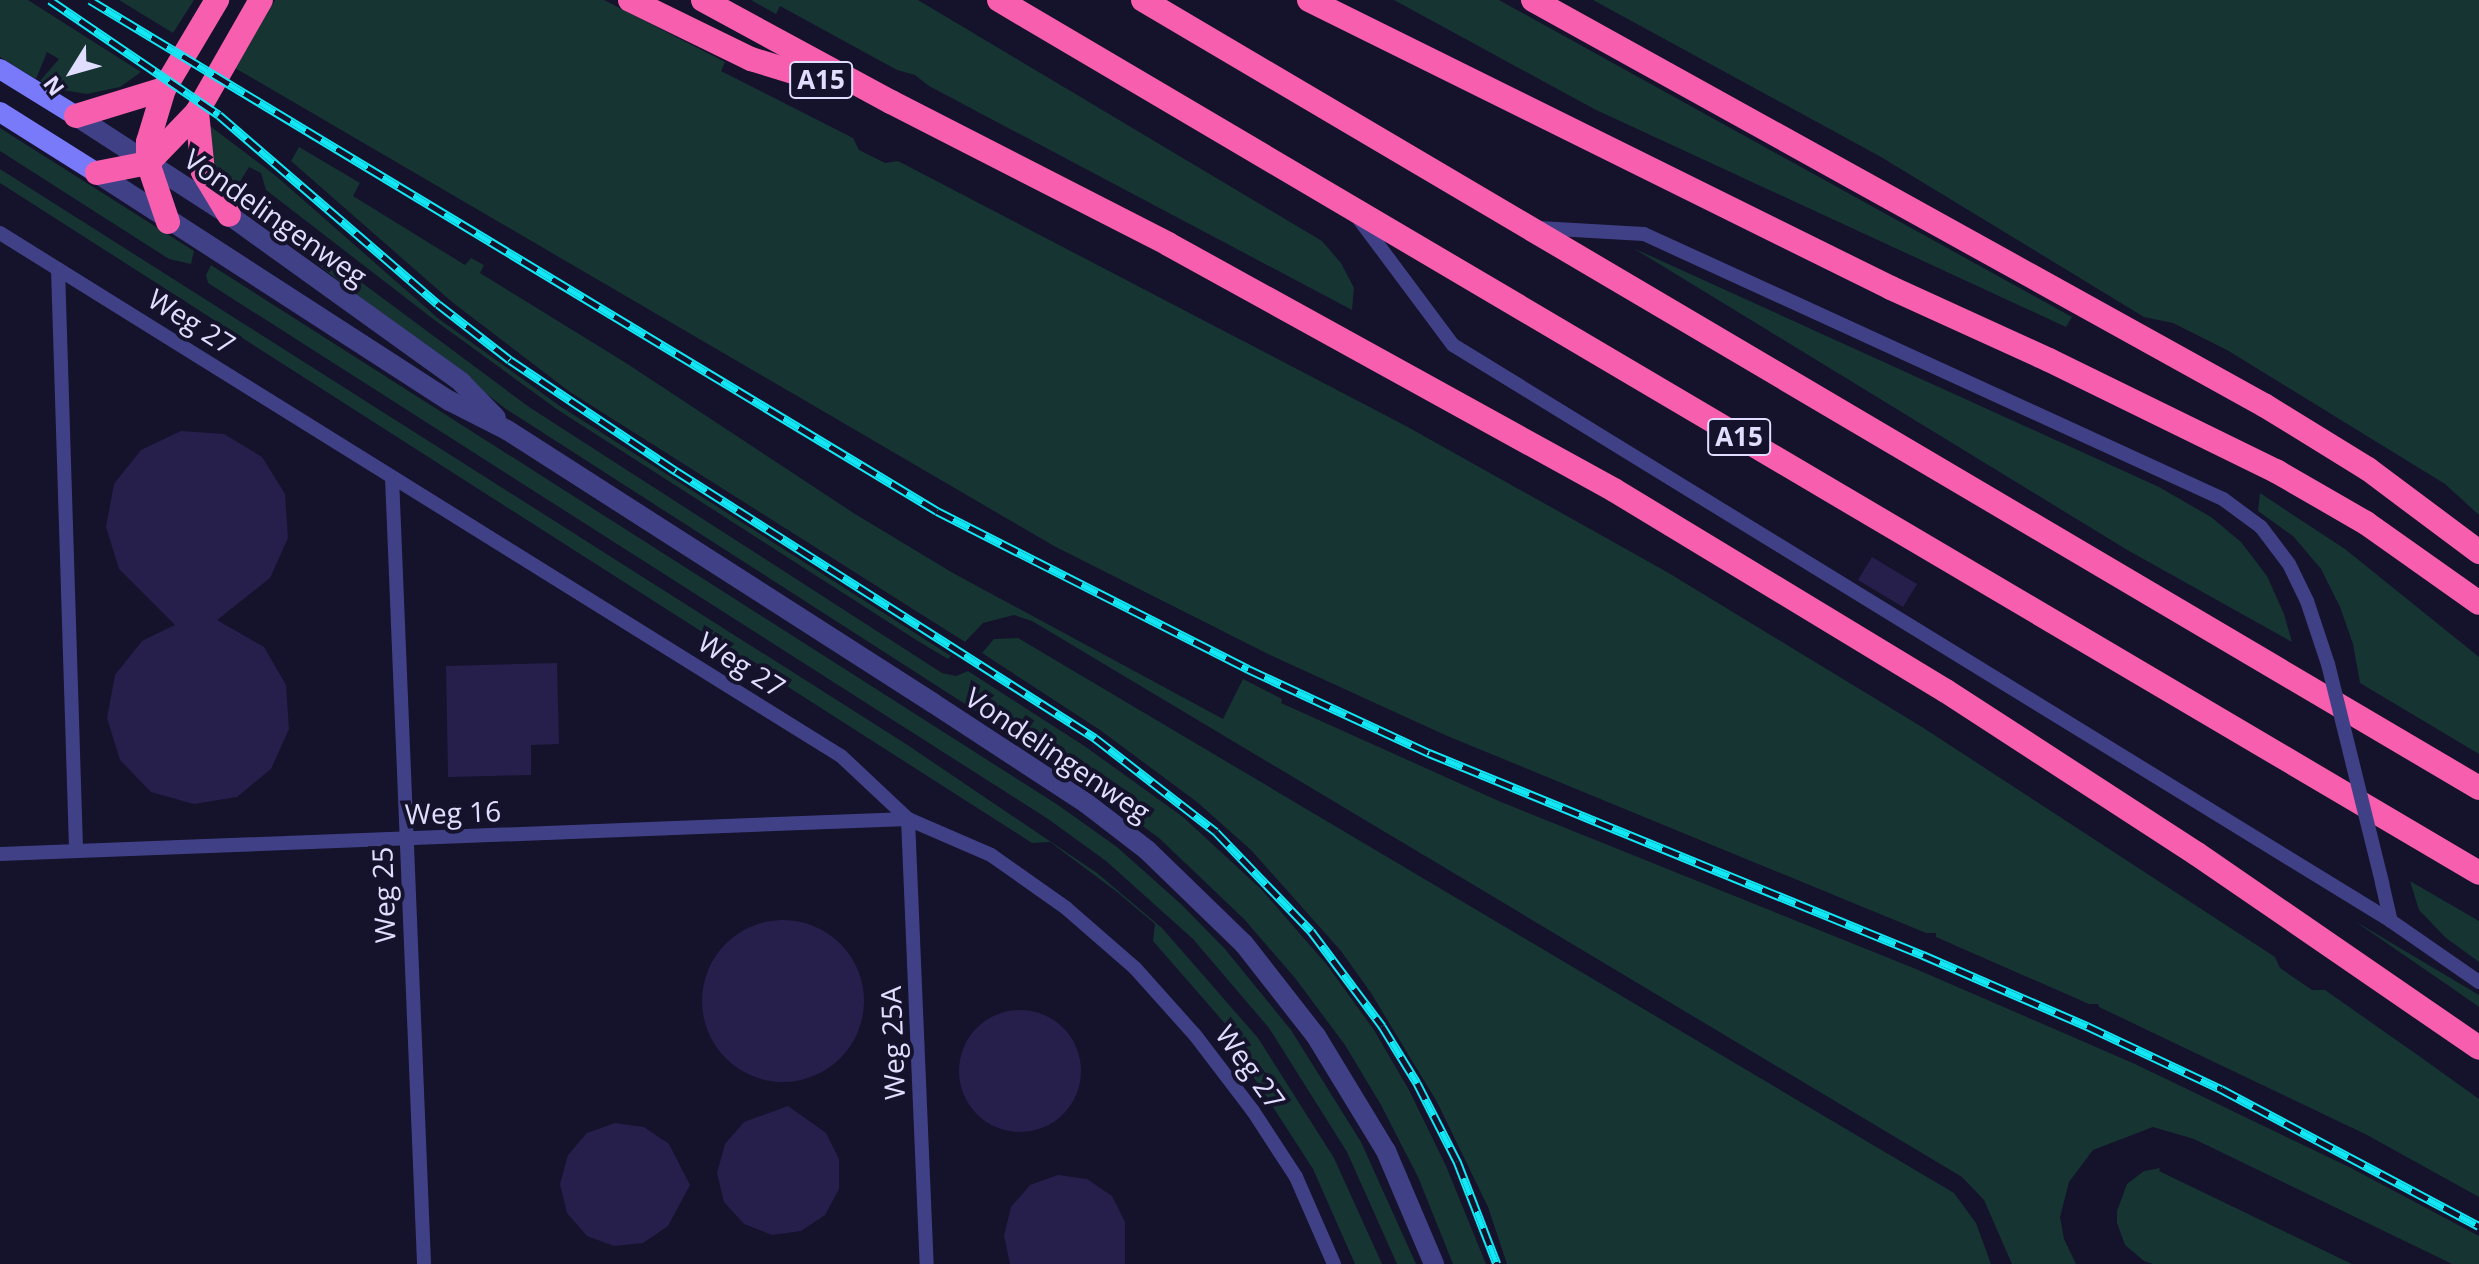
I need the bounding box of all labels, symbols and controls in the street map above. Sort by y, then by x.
north arrow [32,32,112,112]
road number: A15 [789,58,853,102]
text: N [35,70,70,103]
street label: Vondelingenweg [178,141,374,293]
street label: Weg 27 [142,281,242,361]
road number: A15 [1707,415,1771,459]
street label: Weg 27 [692,624,792,704]
street label: Vondelingenweg [959,680,1157,828]
street label: Weg 16 [404,794,502,830]
street label: Weg 25 [365,846,401,944]
street label: Weg 25A [873,986,911,1100]
street label: Weg 27 [1209,1018,1293,1116]

